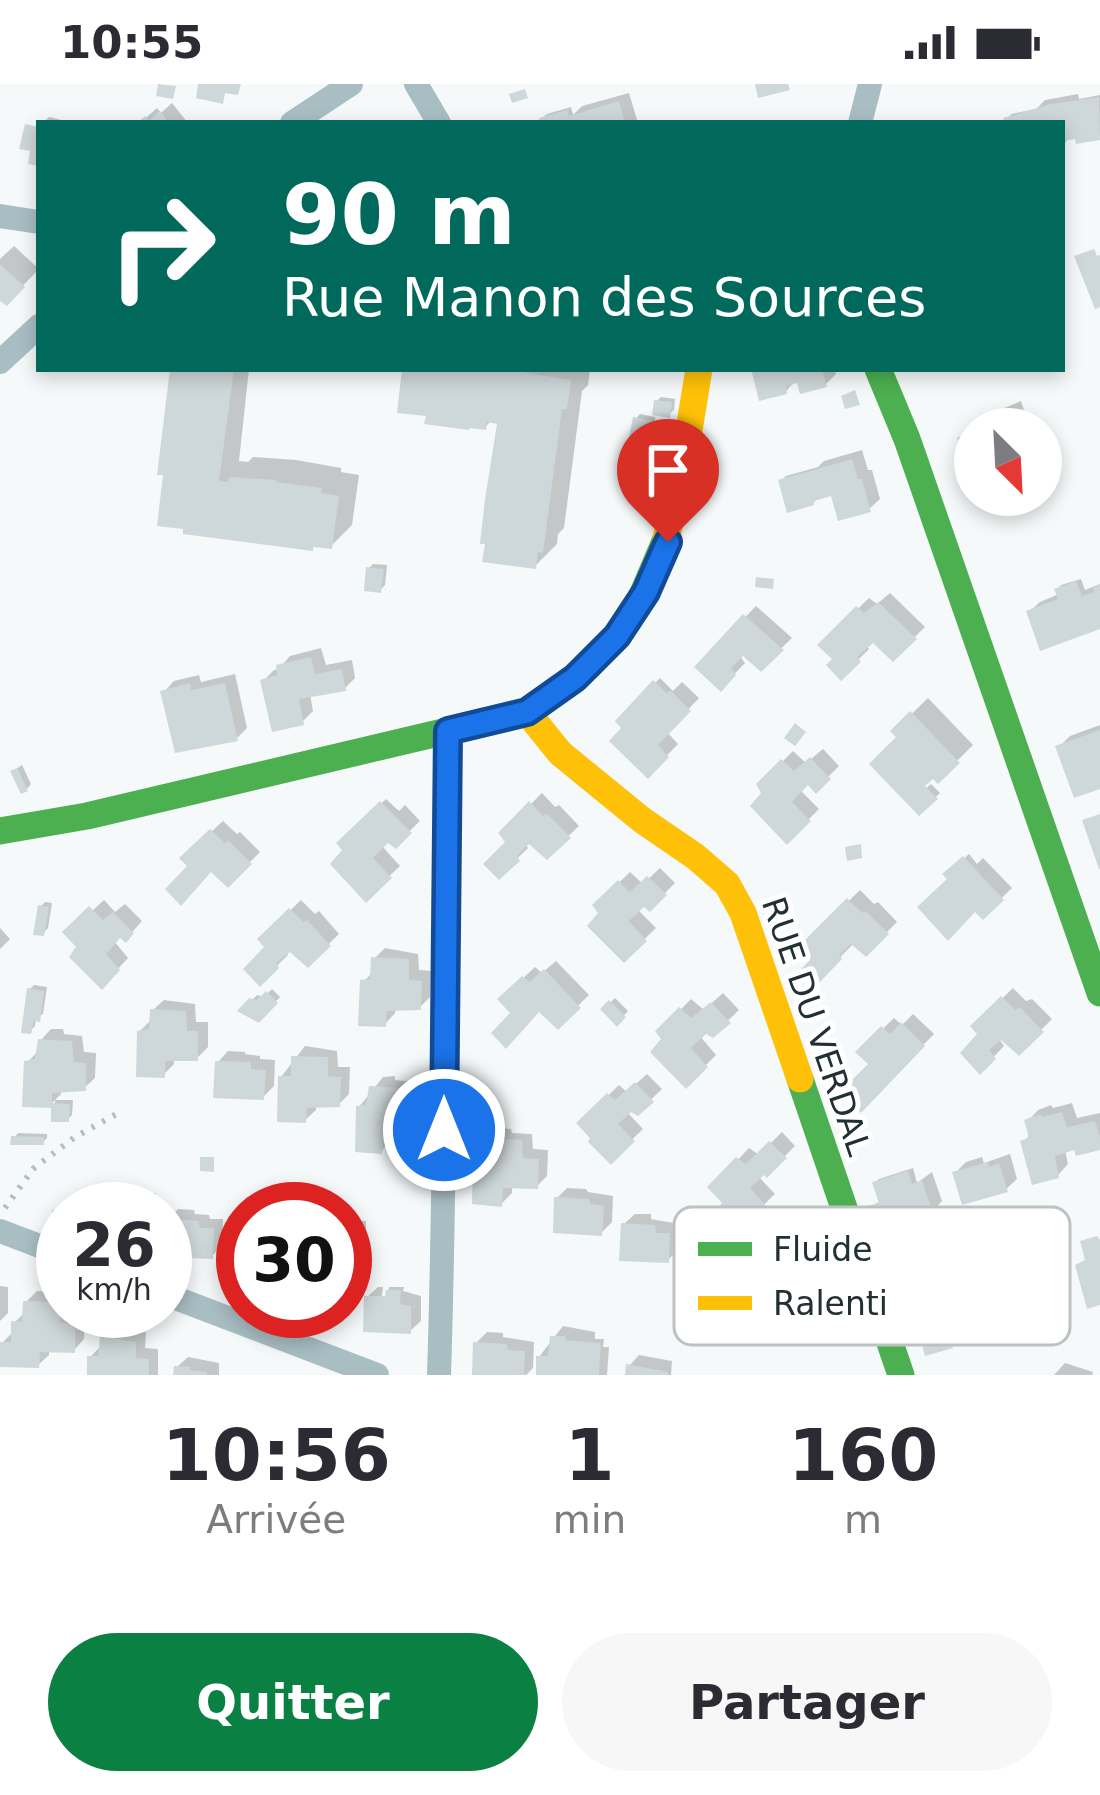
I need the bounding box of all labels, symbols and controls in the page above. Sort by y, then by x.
text: 10:55 [60,16,203,69]
text: 90 m [282,166,516,264]
icon: right [84,168,240,324]
text: Rue Manon des Sources [282,266,926,329]
north arrow [954,408,1062,516]
map controls [954,408,1062,516]
pin [617,419,719,542]
icon: arrive [635,437,701,503]
street label: RUE DU VERDAL [754,892,879,1161]
position arrow [381,1067,507,1193]
speed limit sign: 30 [216,1182,372,1338]
legend [674,1207,1070,1345]
text: 26 [72,1210,156,1280]
text: Fluide [773,1230,872,1269]
text: km/h [76,1272,152,1307]
text: Ralenti [773,1284,888,1323]
text: 10:56 [162,1413,391,1497]
text: 1 [564,1413,614,1497]
text: 160 [788,1413,938,1497]
text: Arrivée [206,1497,346,1542]
text: min [553,1497,626,1542]
text: m [844,1497,882,1542]
button: Quitter [48,1633,538,1771]
button: Partager [562,1633,1052,1771]

